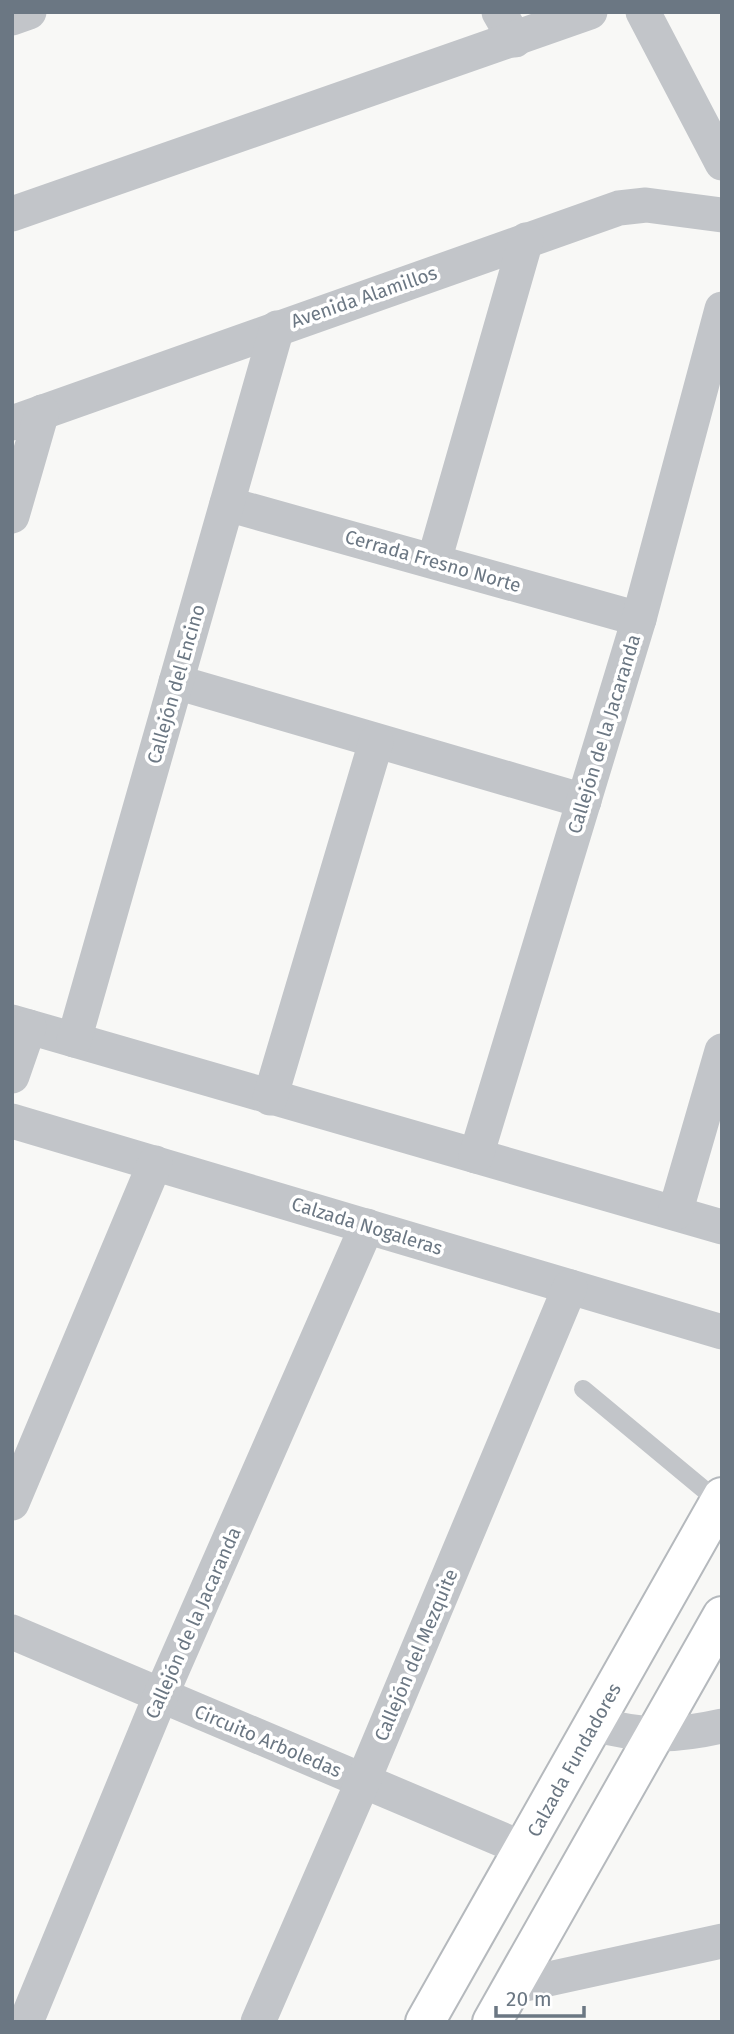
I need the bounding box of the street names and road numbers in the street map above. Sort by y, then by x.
street label: Avenida Alamillos [288,261,440,333]
street label: Cerrada Fresno Norte [342,525,524,597]
street label: Callejón del Encino [142,602,210,766]
street label: Callejón de la Jacaranda [563,631,645,837]
street label: Calzada Nogaleras [289,1192,445,1260]
street label: Callejón de la Jacaranda [140,1524,246,1722]
street label: Callejón del Mezquite [369,1565,463,1745]
street label: Calzada Fundadores [522,1679,626,1841]
street label: Circuito Arboledas [191,1700,345,1782]

